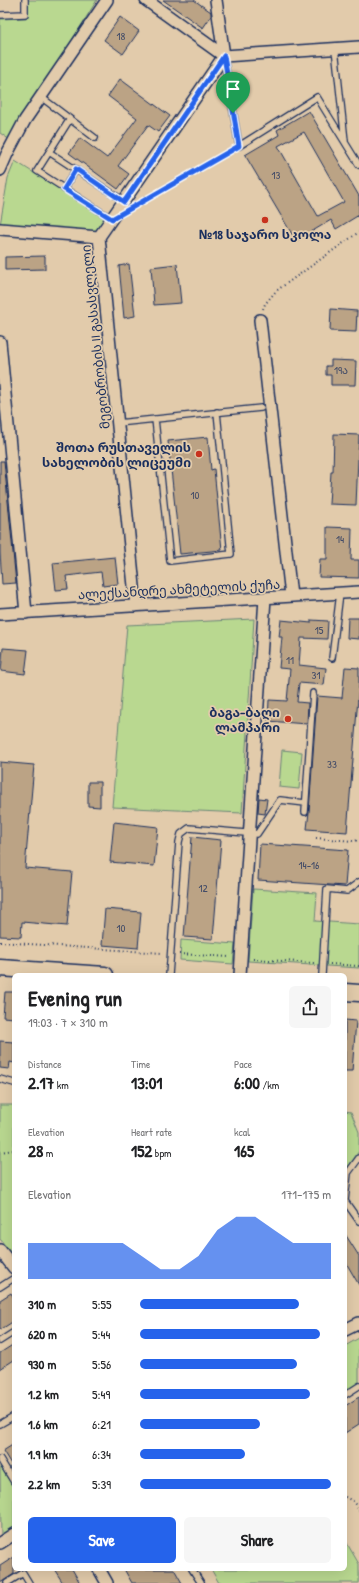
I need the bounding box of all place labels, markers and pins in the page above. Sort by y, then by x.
pin [216,72,250,113]
marker: №18 საჯარო სკოლა [260,215,270,225]
place label: №18 საჯარო სკოლა [199,225,331,243]
place label: შოთა რუსთაველის სახელობის ლიცეუმი [42,438,191,471]
marker: შოთა რუსთაველის სახელობის ლიცეუმი [194,449,204,459]
place label: ბაგა-ბაღი ლამპარი [209,703,280,736]
marker: ბაგა-ბაღი ლამპარი [283,714,293,724]

